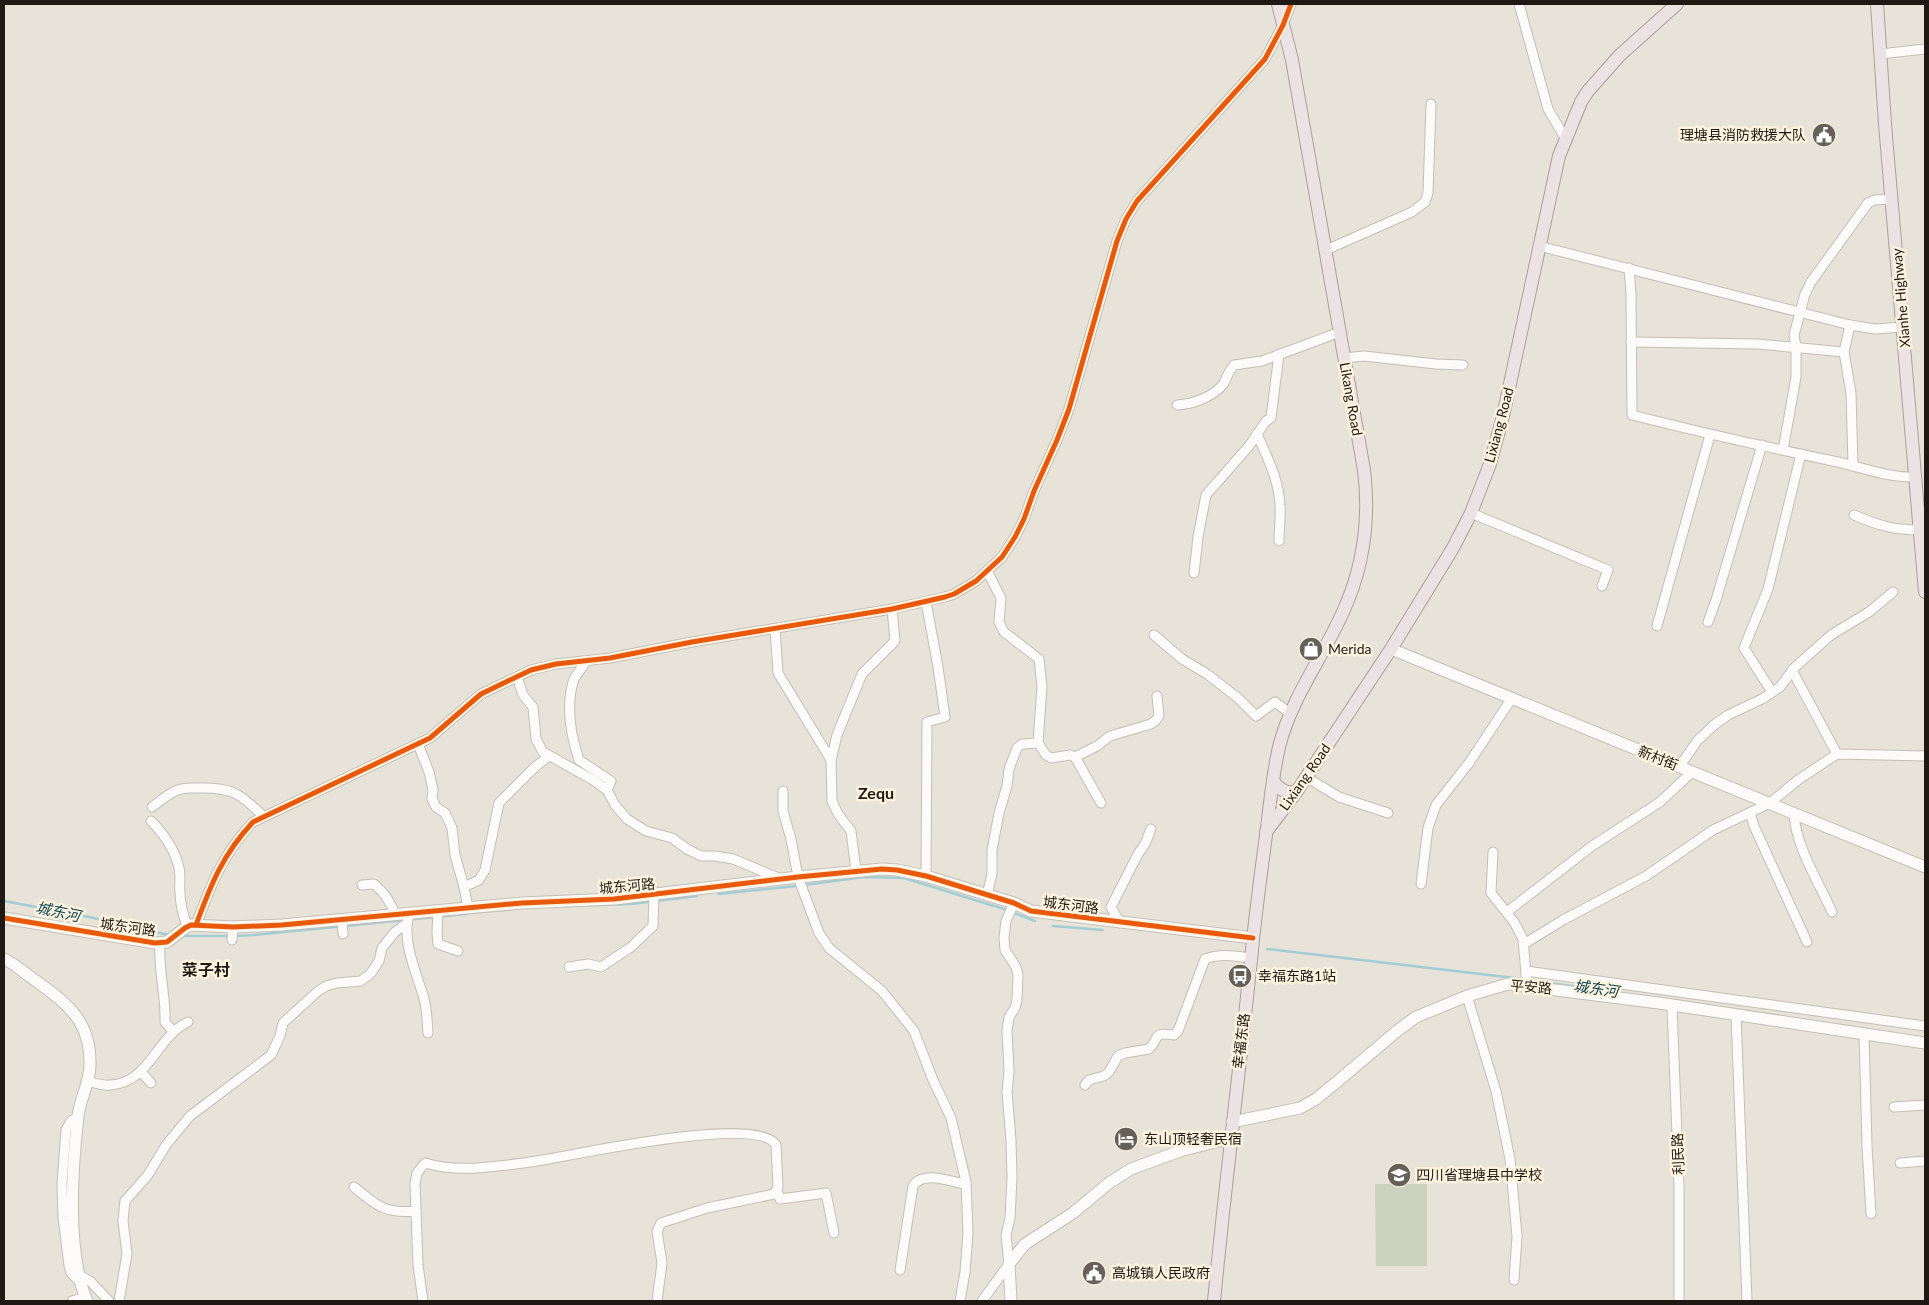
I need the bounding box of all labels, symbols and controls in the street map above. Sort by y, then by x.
public building icon: 理塘县消防救援大队 [1811,122,1837,148]
place label: 理塘县消防救援大队 [1680,126,1806,143]
street label: Xianhe Highway [1888,247,1913,349]
street label: Likang Road [1337,361,1366,437]
street label: Lixiang Road [1480,385,1517,465]
shop icon: Merida [1298,636,1324,662]
place label: Merida [1328,640,1371,657]
street label: Lixiang Road [1275,740,1334,813]
street label: 新村街 [1636,742,1681,773]
district label: Zequ [858,783,894,802]
street label: 城东河路 [598,875,656,896]
street label: 城东河路 [1042,893,1100,916]
water label: 城东河 [34,898,85,925]
street label: 城东河路 [99,914,157,939]
district label: 菜子村 [182,960,230,979]
bus stop icon: 幸福东路1站 [1227,963,1253,989]
place label: 幸福东路1站 [1258,967,1336,984]
street label: 平安路 [1509,976,1553,997]
water label: 城东河 [1573,976,1623,1000]
street label: 幸福东路 [1229,1012,1252,1070]
hotel icon: 东山顶轻奢民宿 [1113,1126,1139,1152]
place label: 东山顶轻奢民宿 [1144,1130,1242,1147]
street label: 利民路 [1668,1133,1687,1175]
school or university icon: 四川省理塘县中学校 [1386,1162,1412,1188]
place label: 四川省理塘县中学校 [1416,1166,1542,1183]
public building icon: 高城镇人民政府 [1081,1260,1107,1286]
place label: 高城镇人民政府 [1112,1264,1210,1281]

